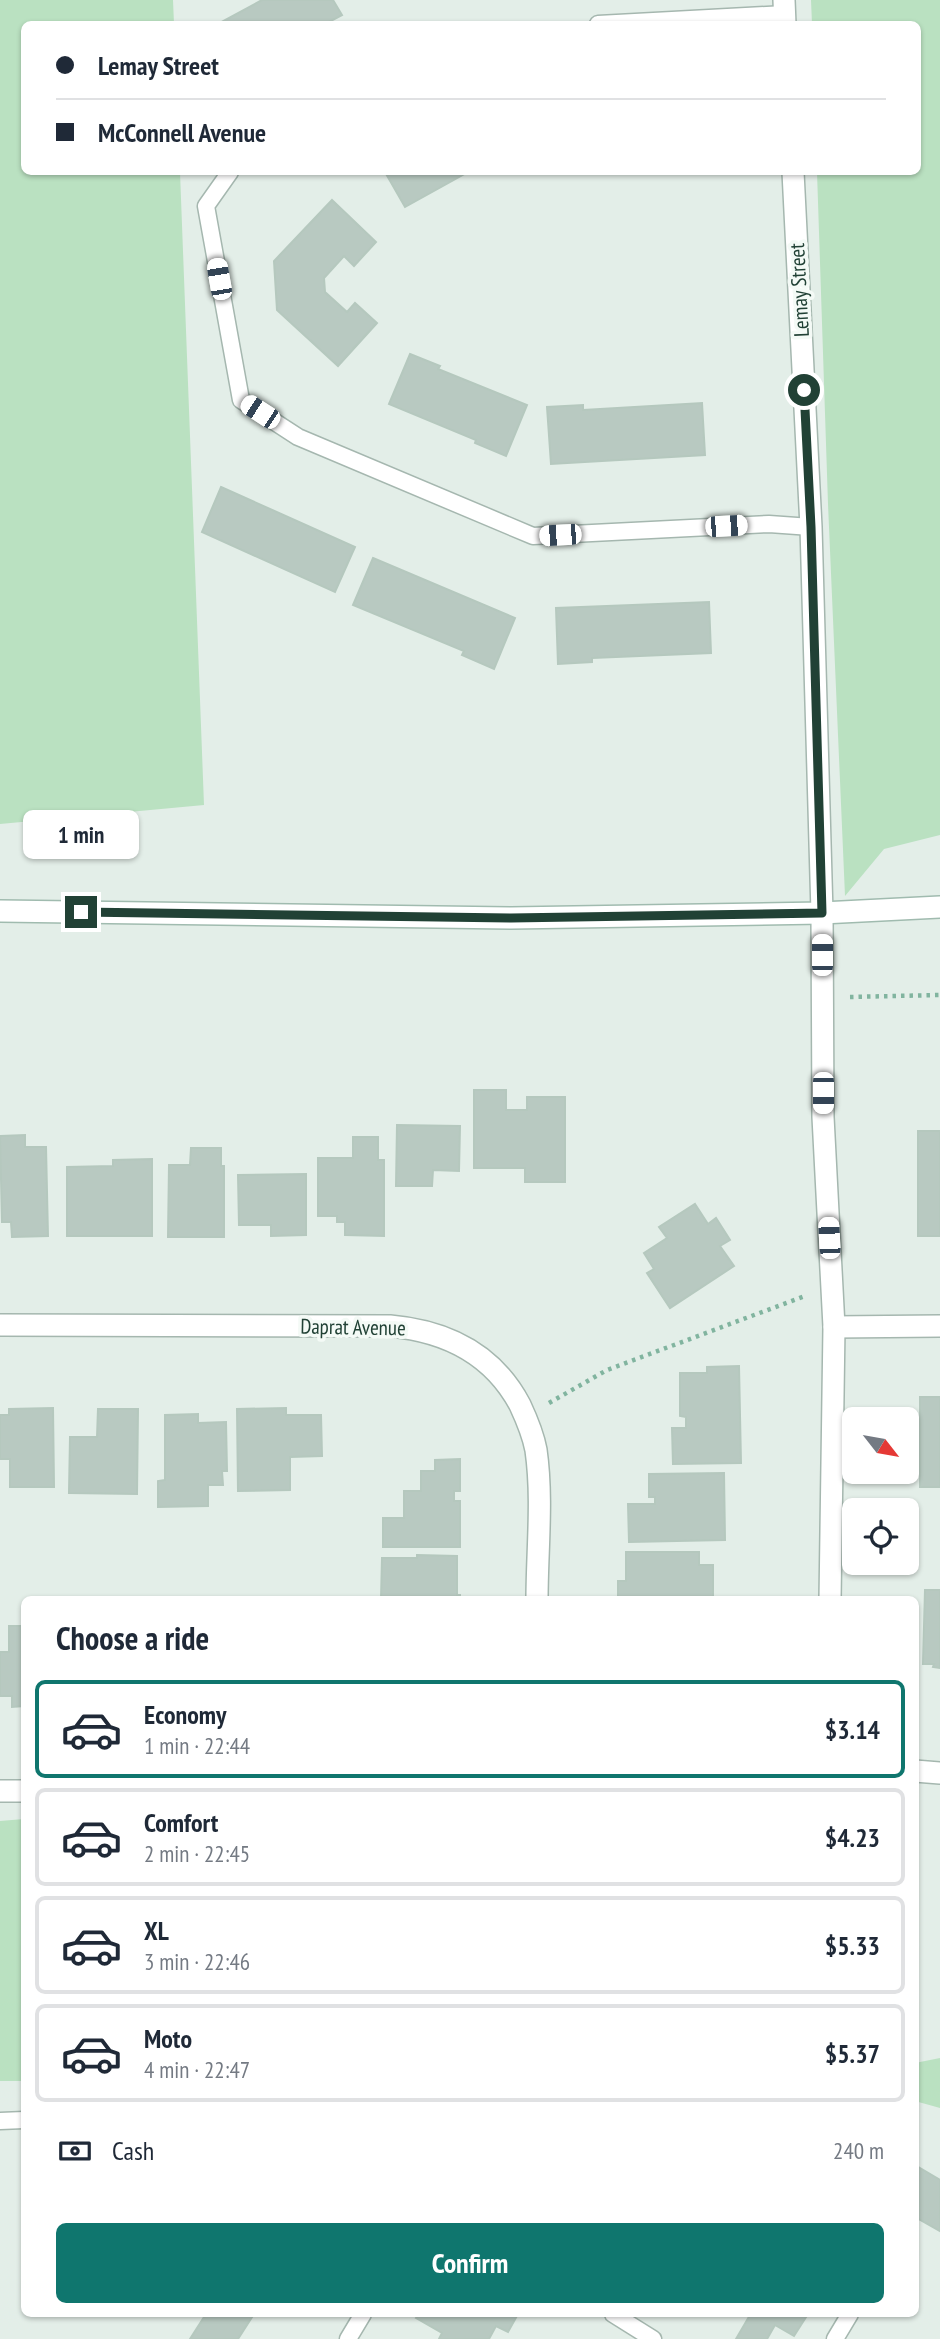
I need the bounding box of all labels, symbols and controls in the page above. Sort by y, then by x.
text: Lemay Street [98,49,219,82]
text: McConnell Avenue [98,116,266,149]
street label: Lemay Street [783,242,815,338]
car [206,256,233,302]
route start [788,374,820,406]
car [237,392,284,432]
car [705,514,748,538]
car [539,523,582,547]
callout: 1 min [23,810,139,860]
text: 1 min [58,820,104,849]
route end [65,896,97,928]
car [812,934,833,976]
car [813,1072,834,1114]
car [818,1216,841,1260]
street label: Daprat Avenue [300,1313,406,1341]
north arrow [842,1407,919,1484]
map controls [842,1407,919,1575]
button: locate [842,1498,919,1575]
text: Choose a ride [56,1617,209,1659]
icon: car [60,1698,123,1761]
text: Economy [144,1698,226,1731]
text: $3.14 [825,1713,880,1746]
text: 1 min · 22:44 [144,1731,250,1760]
icon: car [60,1806,123,1869]
text: Comfort [144,1806,218,1839]
text: $4.23 [825,1821,880,1854]
text: 2 min · 22:45 [144,1839,250,1868]
icon: car [60,1914,123,1977]
text: XL [144,1914,169,1947]
text: $5.33 [825,1929,880,1962]
text: 3 min · 22:46 [144,1947,250,1976]
icon: car [60,2022,123,2085]
text: Moto [144,2022,192,2055]
text: $5.37 [825,2037,880,2070]
text: 4 min · 22:47 [144,2055,250,2084]
icon: cash [56,2132,94,2170]
text: Cash [112,2134,154,2167]
text: 240 m [833,2136,884,2165]
button: Confirm [56,2223,884,2303]

